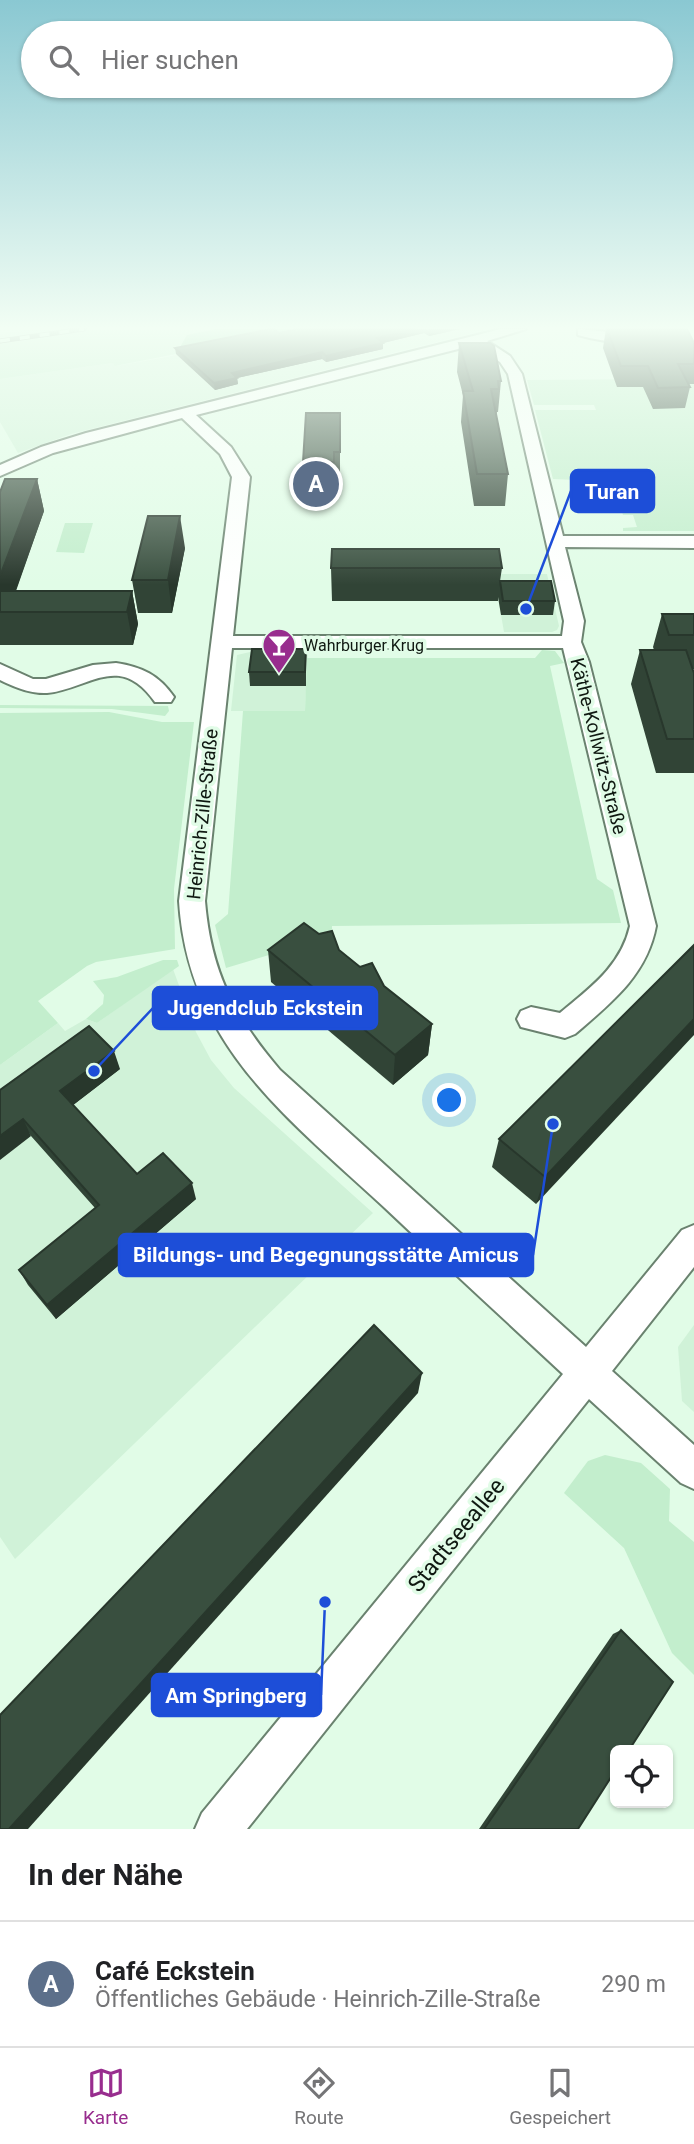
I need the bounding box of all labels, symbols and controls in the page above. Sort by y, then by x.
search box [21,21,673,98]
icon: search [45,41,83,79]
text: Hier suchen [101,45,239,75]
pin: A [293,458,339,510]
callout: Turan [571,470,654,512]
text: Turan [585,480,639,504]
bar icon: Wahrburger Krug [260,626,298,675]
place label: Wahrburger Krug [304,636,424,655]
street label: Käthe-Kollwitz-Straße [565,655,632,837]
street label: Heinrich-Zille-Straße [182,728,223,900]
callout: Jugendclub Eckstein [153,987,377,1029]
text: Jugendclub Eckstein [167,996,363,1020]
your location [432,1083,466,1117]
callout: Bildungs- und Begegnungsstätte Amicus [119,1234,533,1276]
text: Bildungs- und Begegnungsstätte Amicus [133,1243,519,1267]
street label: Stadtseeallee [402,1473,510,1598]
callout: Am Springberg [152,1674,321,1716]
text: Am Springberg [165,1684,307,1708]
map controls [610,1745,673,1808]
button: locate [610,1745,673,1808]
text: In der Nähe [28,1857,183,1892]
text: Café Eckstein [95,1956,255,1986]
text: A [43,1971,59,1998]
text: 290 m [601,1971,666,1998]
text: Öffentliches Gebäude · Heinrich-Zille-Straße [95,1986,541,2013]
tab: Karte [83,2064,128,2129]
tab: Route [294,2064,343,2129]
tab: Gespeichert [509,2064,611,2129]

